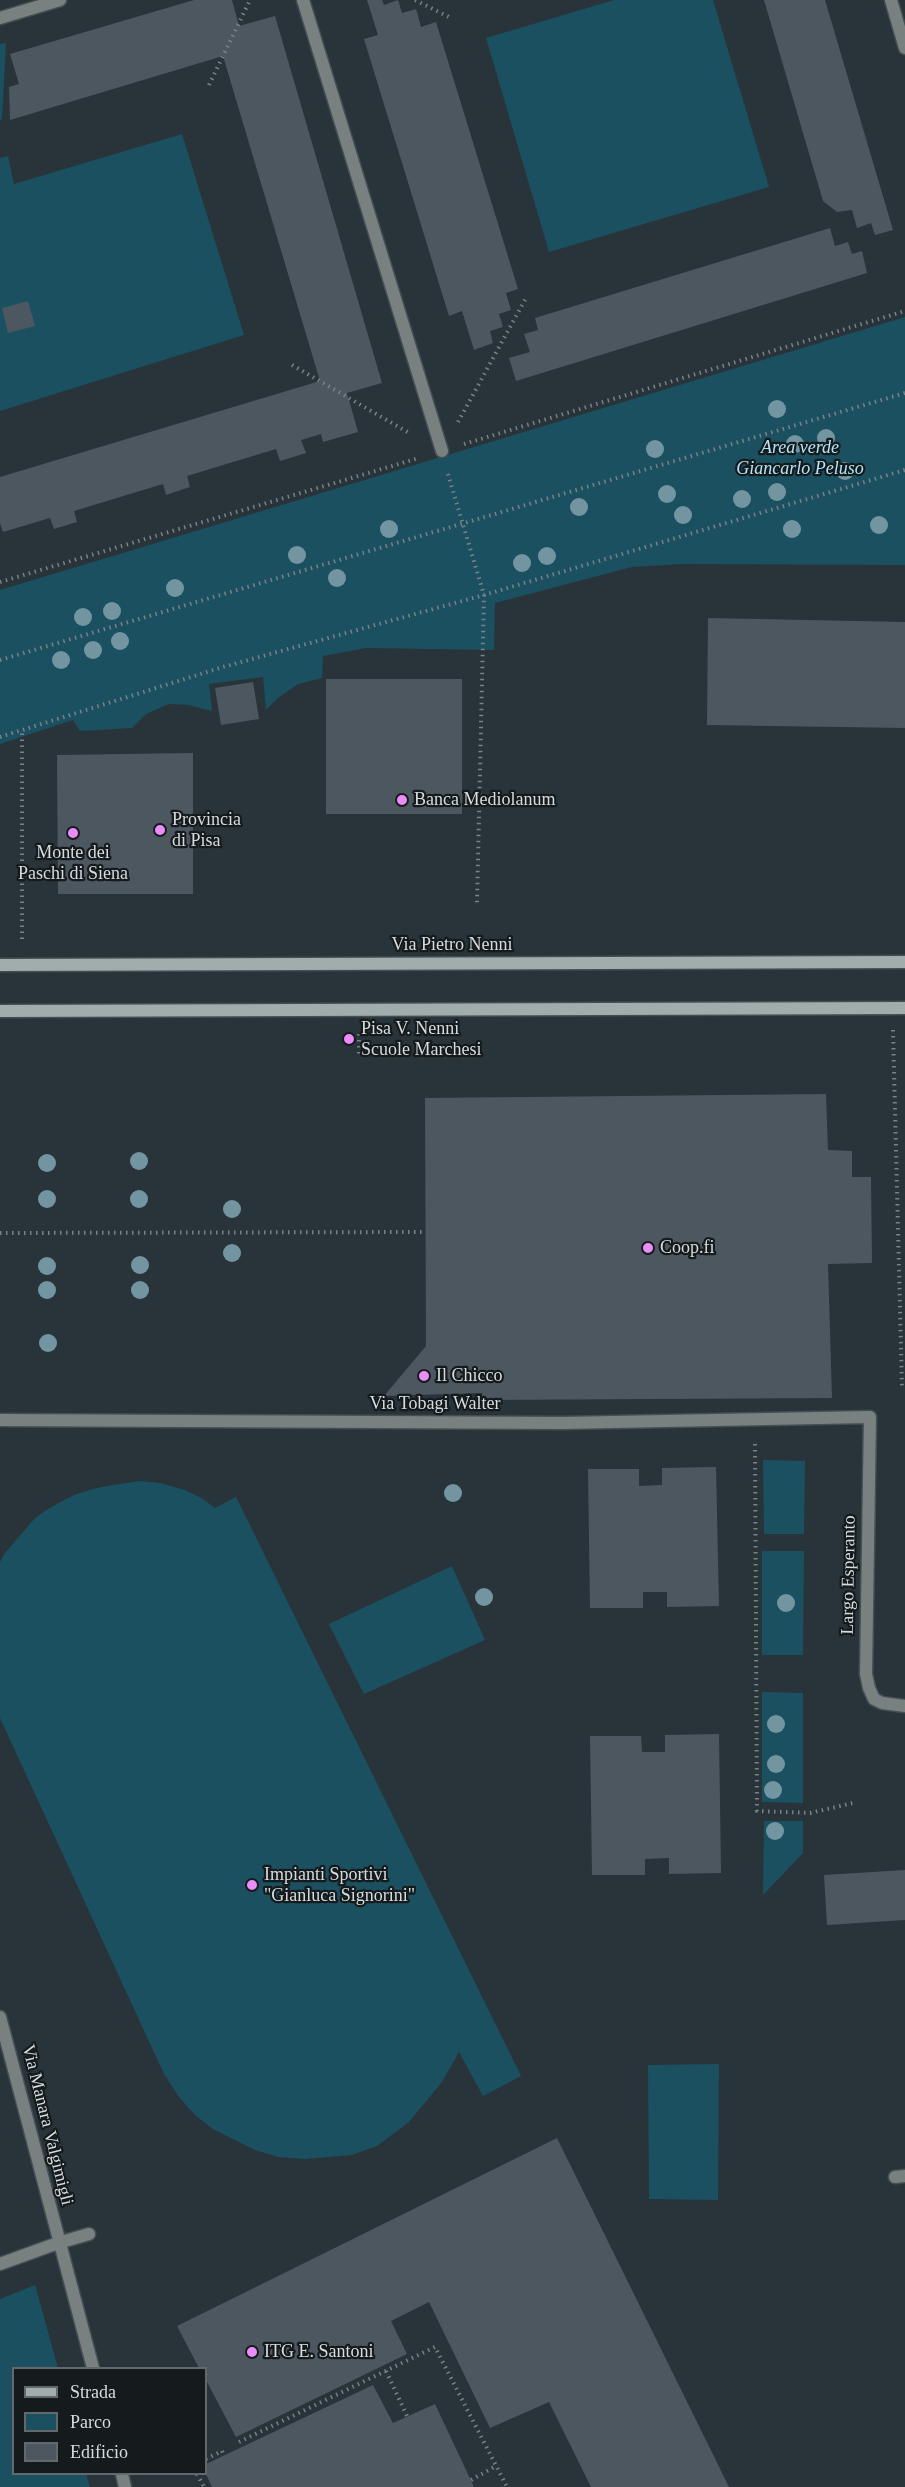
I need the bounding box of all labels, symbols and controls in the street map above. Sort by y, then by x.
park label: Area verde Giancarlo Peluso [736,437,864,480]
place label: Banca Mediolanum [414,789,555,811]
marker: Banca Mediolanum [395,793,409,807]
place label: Provincia di Pisa [172,809,241,852]
marker: Provincia di Pisa [153,823,167,837]
marker: Monte dei Paschi di Siena [66,826,80,840]
place label: Monte dei Paschi di Siena [18,842,128,884]
street label: Via Pietro Nenni [392,934,512,956]
place label: Pisa V. Nenni Scuole Marchesi [361,1018,481,1060]
marker: Pisa V. Nenni Scuole Marchesi [342,1032,356,1046]
place label: Coop.fi [660,1237,715,1259]
marker: Coop.fi [641,1241,655,1255]
place label: Il Chicco [436,1365,502,1387]
marker: Il Chicco [417,1369,431,1383]
street label: Via Tobagi Walter [369,1393,501,1415]
street label: Largo Esperanto [837,1515,861,1635]
place label: Impianti Sportivi "Gianluca Signorini" [264,1864,415,1906]
marker: Impianti Sportivi "Gianluca Signorini" [245,1878,259,1892]
street label: Via Manara Valgimigli [17,2042,77,2208]
place label: ITG E. Santoni [264,2341,373,2363]
marker: ITG E. Santoni [245,2345,259,2359]
legend [12,2367,207,2475]
text: Strada [70,2382,116,2402]
text: Parco [70,2412,111,2432]
text: Edificio [70,2442,128,2462]

